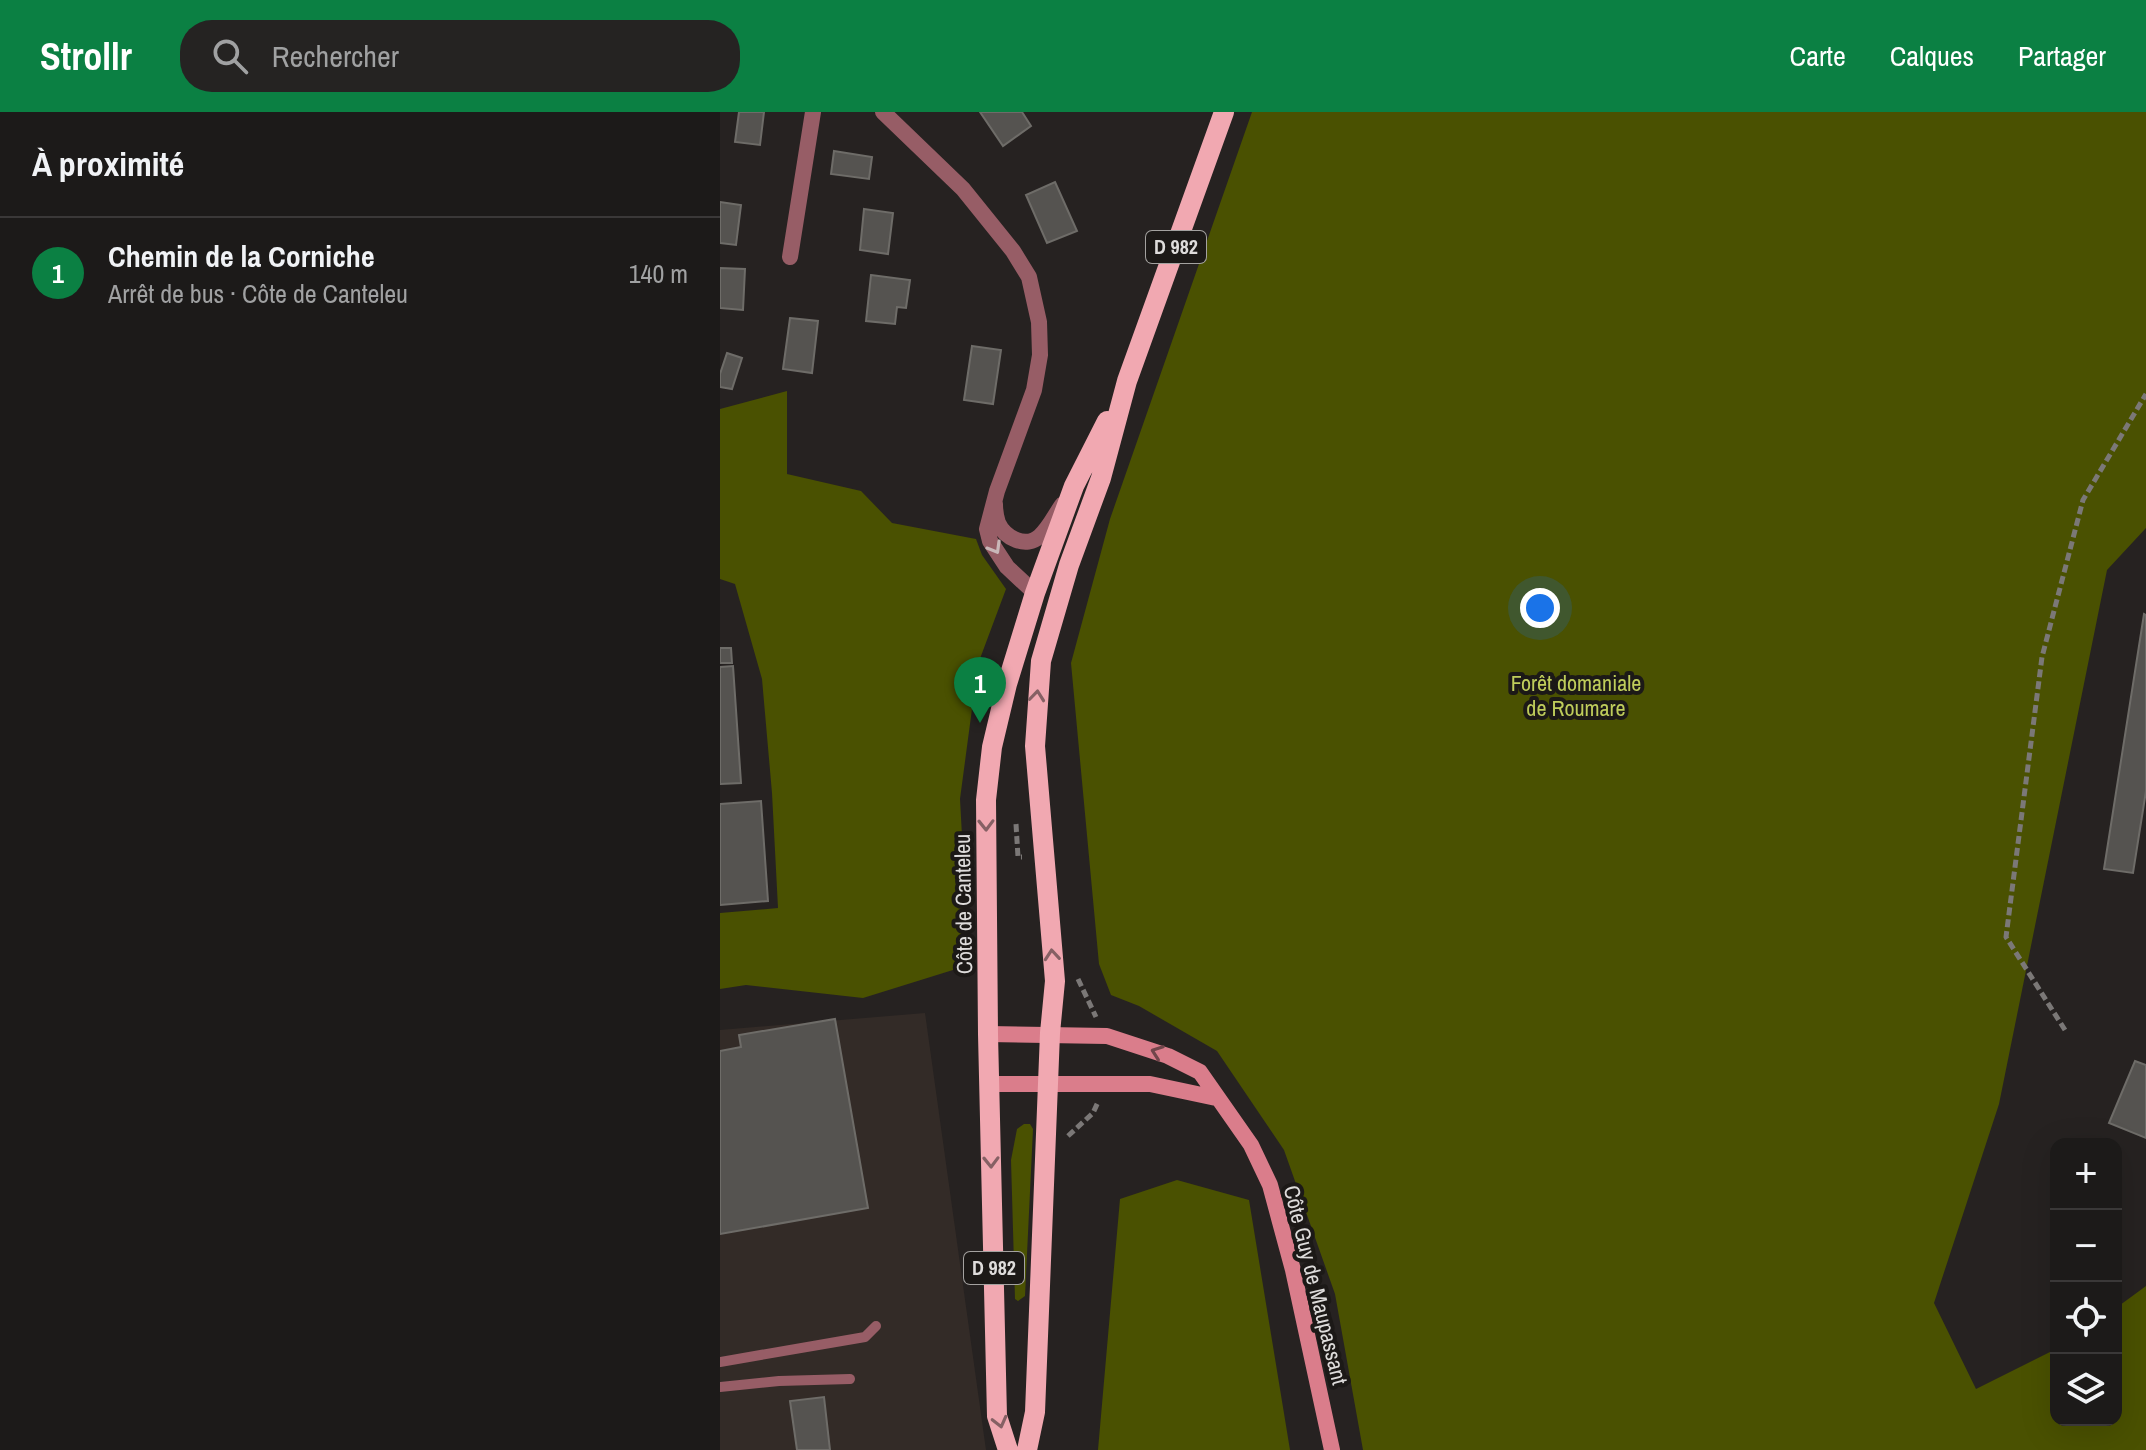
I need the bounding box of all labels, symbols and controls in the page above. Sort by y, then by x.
search box [180,20,740,92]
text: Strollr [40,31,132,82]
icon: search [208,34,252,78]
text: Rechercher [272,36,399,76]
text: Carte [1790,37,1846,75]
text: Calques [1890,37,1974,75]
text: Partager [2018,37,2106,75]
text: À proximité [32,141,184,187]
road number: D 982 [1146,231,1206,263]
text: Chemin de la Corniche [108,236,375,276]
text: 1 [52,256,64,291]
text: 140 m [629,256,688,291]
text: Arrêt de bus · Côte de Canteleu [108,276,408,311]
one-way arrow [985,539,1001,554]
your location [1520,588,1560,628]
pin: 1 [954,657,1006,723]
park label: Forêt domaniale de Roumare [1511,668,1641,723]
one-way arrow [1029,689,1046,702]
one-way arrow [977,819,995,832]
street label: Côte de Canteleu [947,834,979,974]
one-way arrow [1044,948,1061,961]
one-way arrow [1151,1045,1165,1062]
map controls [2050,1138,2122,1426]
button: + [2050,1138,2122,1210]
one-way arrow [983,1156,1000,1169]
street label: Côte Guy de Maupassant [1277,1182,1355,1388]
button: − [2050,1210,2122,1282]
road number: D 982 [964,1252,1024,1284]
button: locate [2050,1282,2122,1354]
button: layers [2050,1354,2122,1426]
one-way arrow [991,1414,1008,1428]

